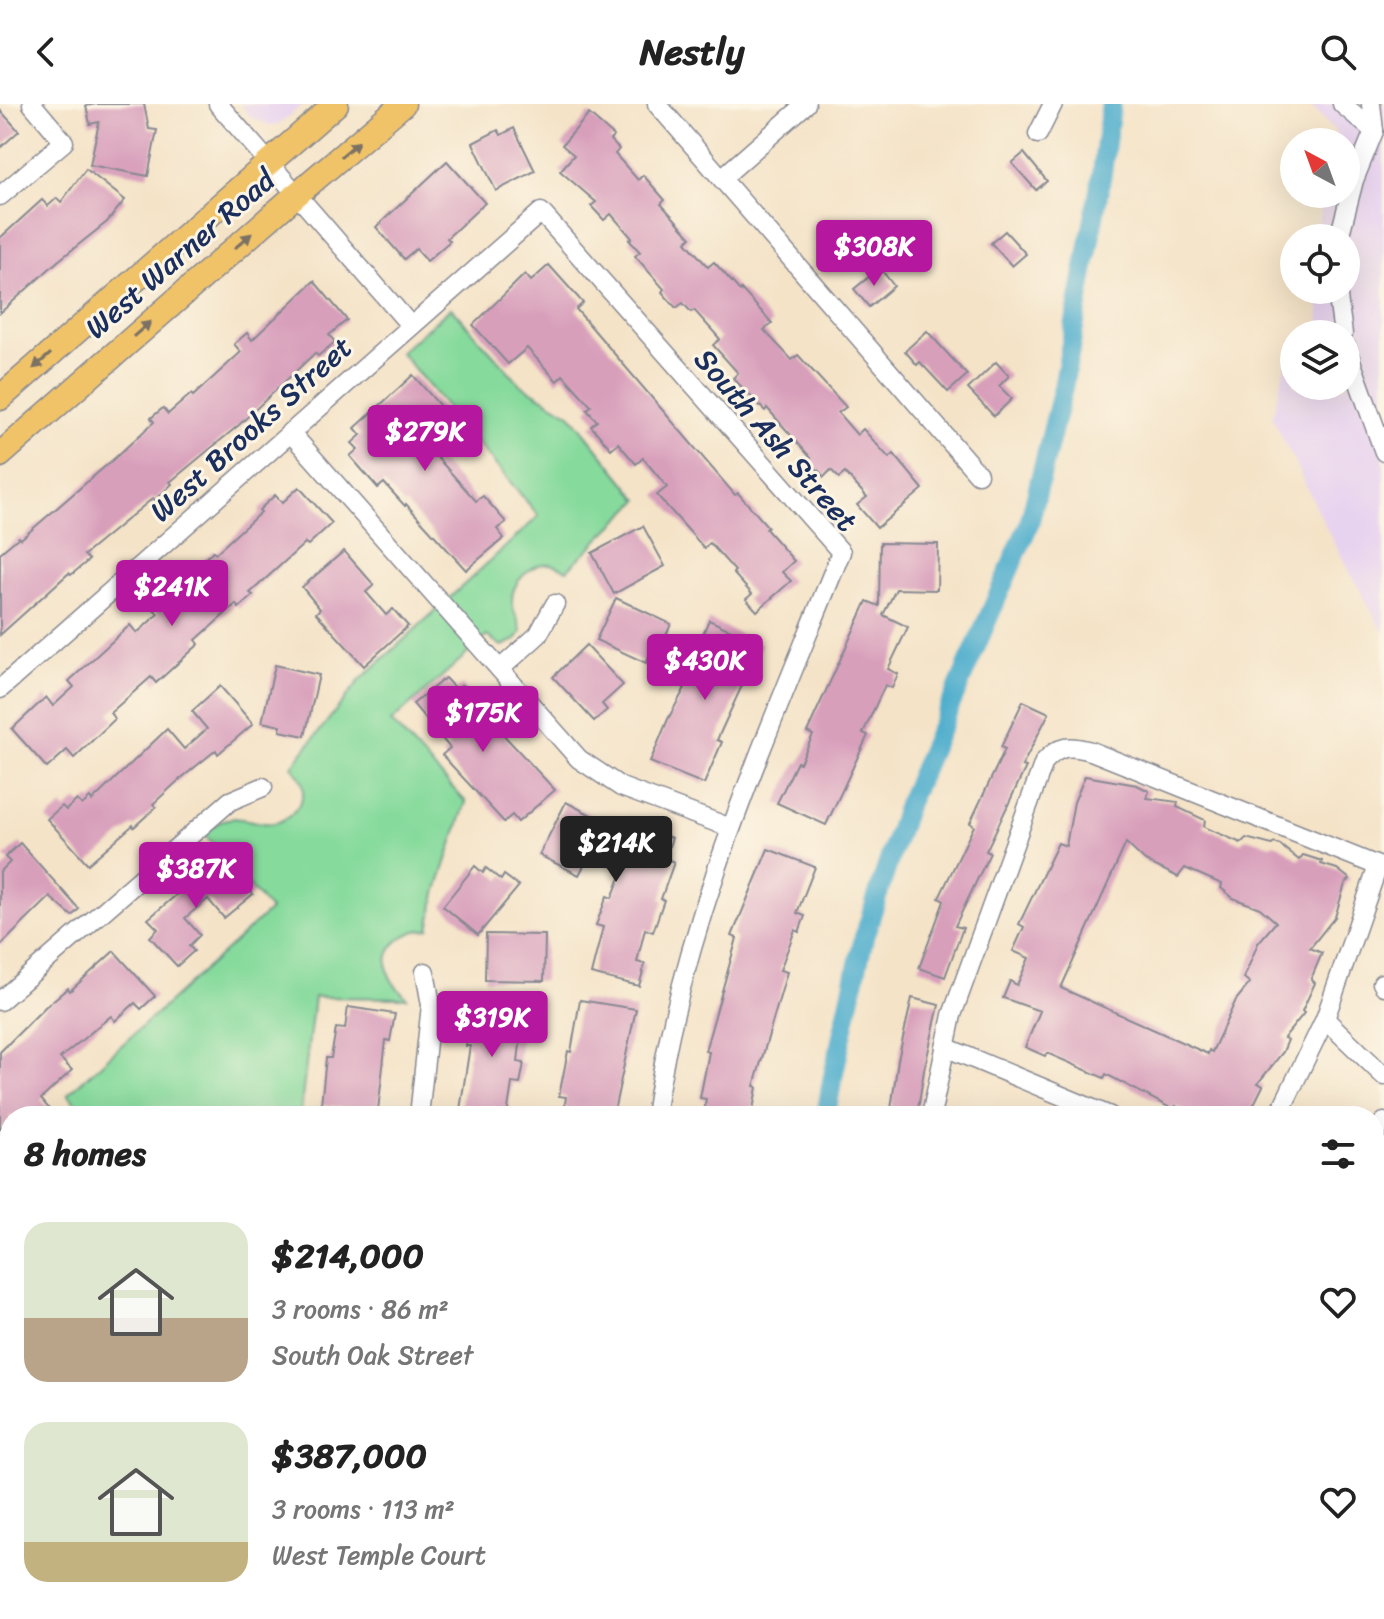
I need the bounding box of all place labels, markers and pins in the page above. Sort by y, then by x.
pin: $308K [818,220,930,288]
pin: $279K [369,405,481,473]
pin: $241K [116,560,228,628]
pin: $430K [649,634,761,702]
pin: $175K [427,686,539,754]
pin: $214K [560,816,672,884]
pin: $387K [140,842,252,910]
pin: $319K [436,991,548,1059]

